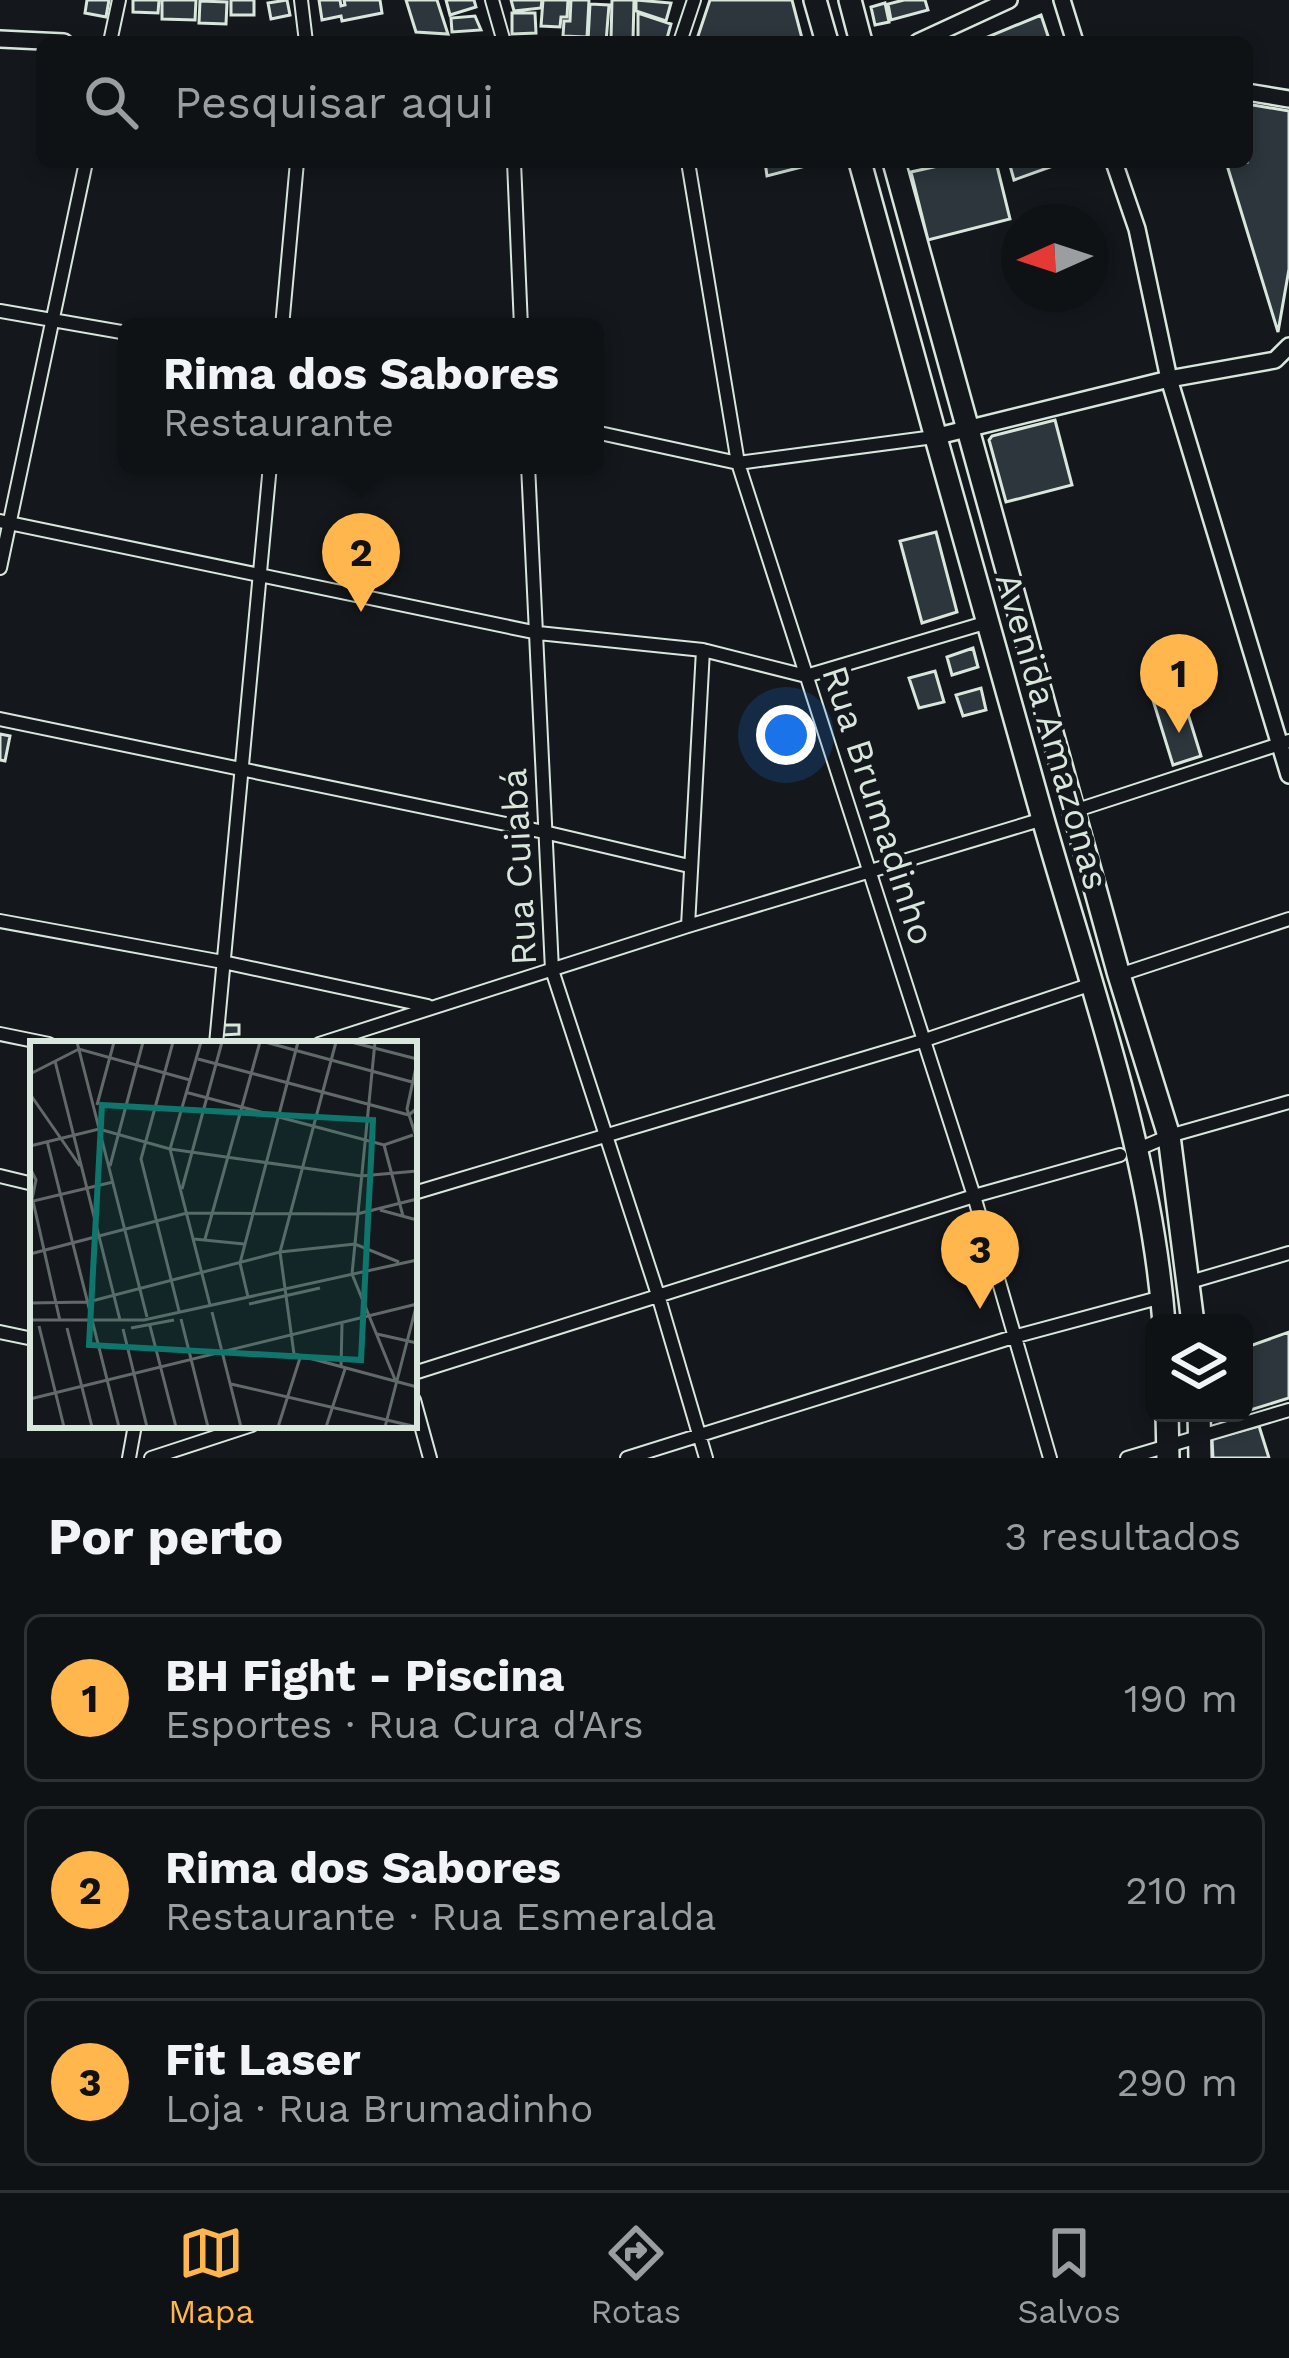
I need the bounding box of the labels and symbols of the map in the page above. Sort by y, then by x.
north arrow [1001,204,1109,312]
pin: 2 [322,513,400,612]
street label: Avenida Amazonas [987,568,1117,894]
pin: 1 [1140,634,1218,733]
street label: Rua Brumadinho [813,660,943,950]
your location [756,705,816,765]
street label: Rua Cuiabá [493,767,545,967]
inset map [30,1041,417,1428]
pin: 3 [941,1210,1019,1309]

